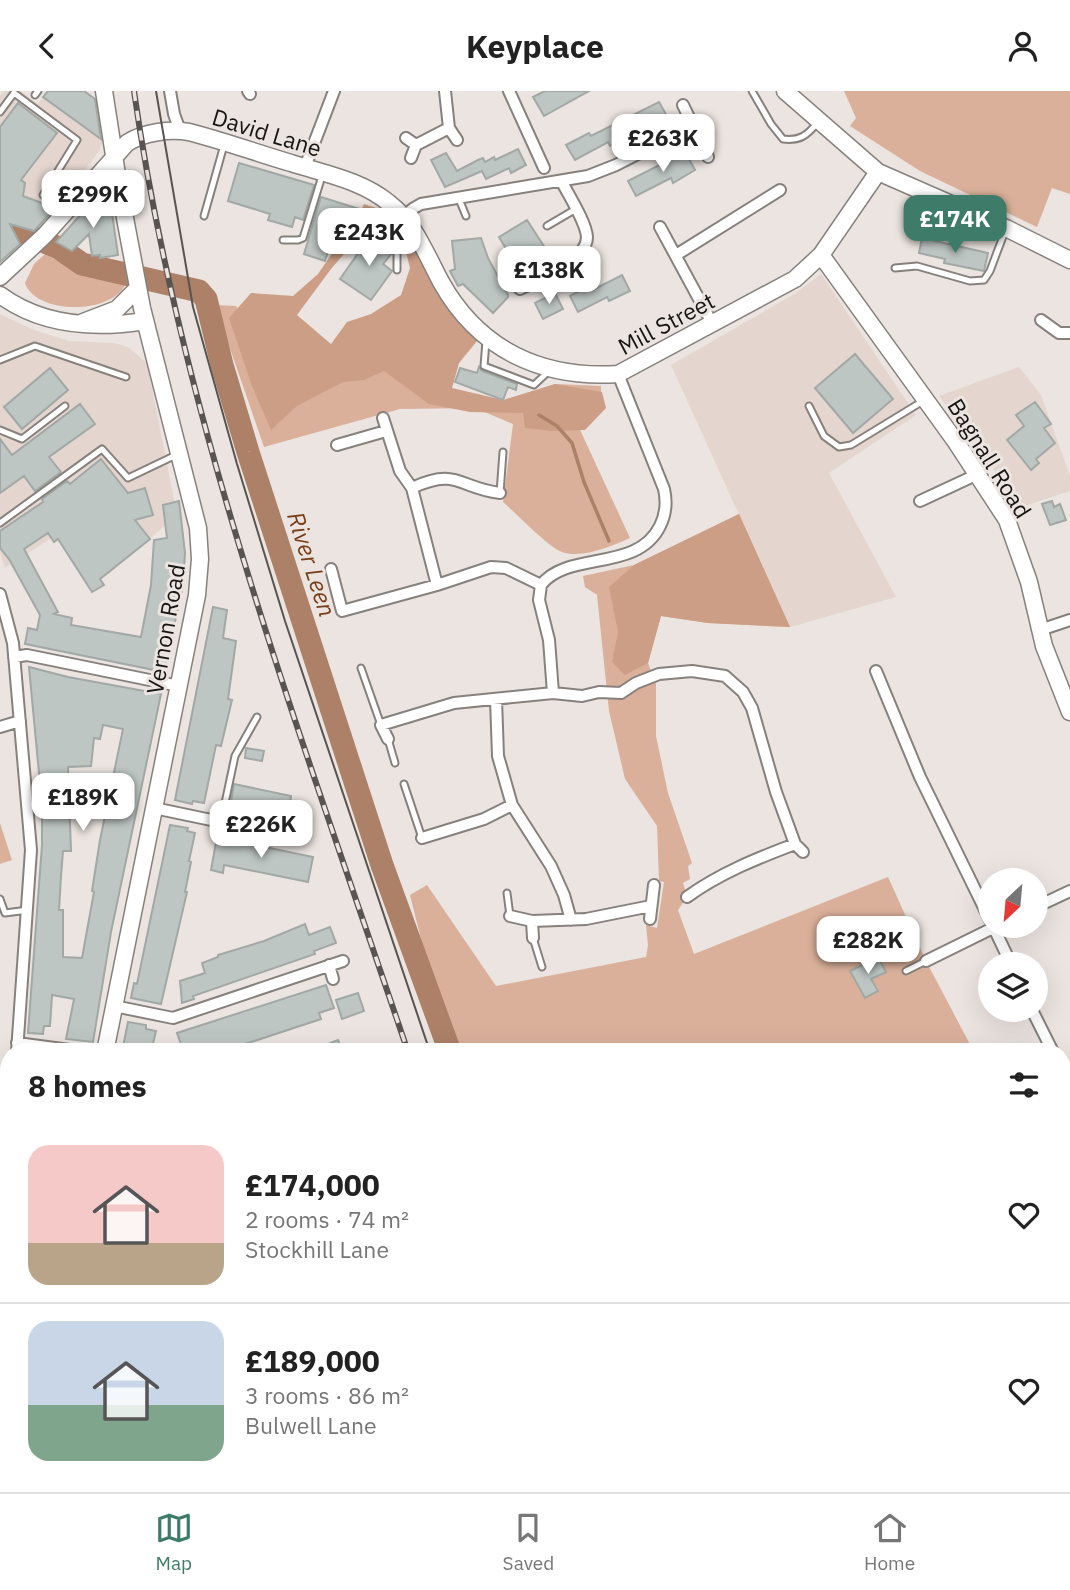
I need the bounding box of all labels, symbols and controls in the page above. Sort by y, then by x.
text: Keyplace [466,25,604,67]
icon: back [28,27,66,65]
icon: person [1004,27,1042,65]
street label: David Lane [209,101,325,163]
pin: £263K [614,115,712,174]
text: £263K [628,122,698,152]
pin: £299K [44,171,142,230]
text: £299K [58,178,128,208]
pin: £174K [906,195,1004,255]
text: £174K [920,203,990,233]
pin: £243K [320,209,418,268]
text: £243K [334,216,404,246]
pin: £138K [500,247,598,306]
text: £138K [514,254,584,284]
street label: Mill Street [612,285,720,361]
street label: Bagnall Road [941,393,1039,523]
water label: River Leen [280,507,344,621]
street label: Vernon Road [139,562,191,696]
pin: £189K [34,773,132,833]
text: £189K [48,781,118,811]
pin: £226K [212,801,310,860]
text: £226K [226,808,296,838]
north arrow [978,868,1048,938]
map controls [978,868,1048,1022]
pin: £282K [819,917,917,976]
text: £282K [833,924,903,954]
button: layers [978,952,1048,1022]
text: 8 homes [28,1066,147,1105]
icon: filters [1005,1066,1043,1104]
text: £174,000 [245,1165,380,1204]
icon: home [84,1173,168,1257]
icon: heart [1005,1196,1043,1234]
text: 2 rooms · 74 m² [245,1204,409,1234]
text: Stockhill Lane [245,1234,389,1264]
text: £189,000 [245,1341,380,1380]
icon: home [84,1349,168,1433]
icon: heart [1005,1372,1043,1410]
text: 3 rooms · 86 m² [245,1380,409,1410]
text: Bulwell Lane [245,1410,377,1440]
tab: Map [155,1509,193,1575]
tab: Saved [503,1509,554,1575]
tab: Home [864,1509,915,1575]

